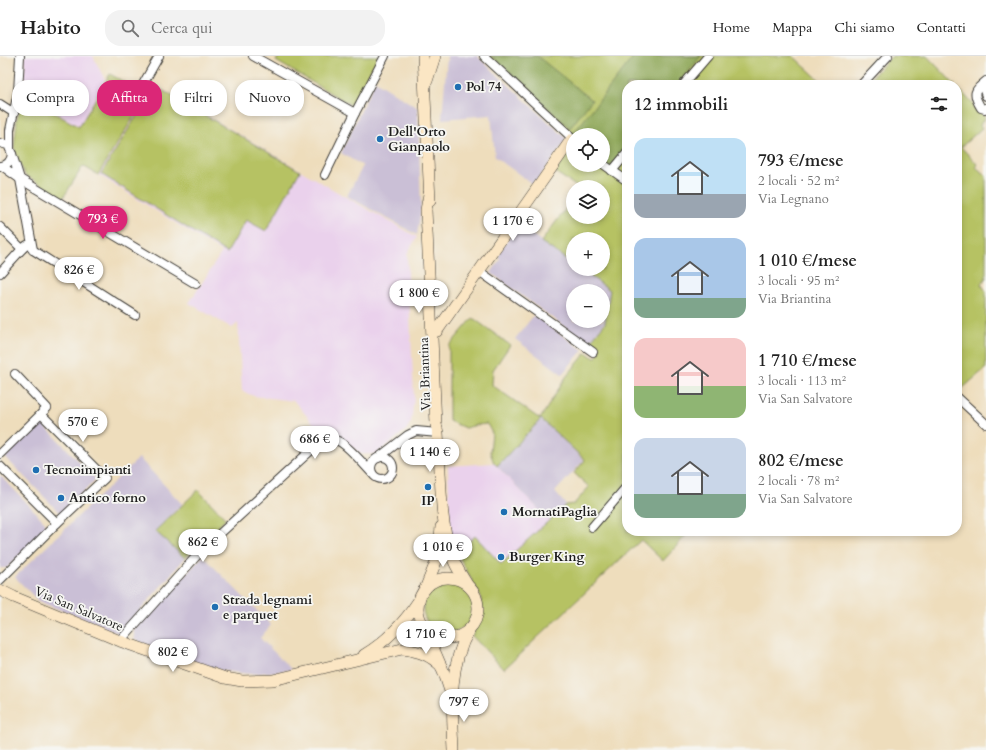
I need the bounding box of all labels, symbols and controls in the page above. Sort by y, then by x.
search box [105,10,385,46]
text: Habito [20,15,81,41]
icon: search [119,17,141,39]
text: Cerca qui [151,18,213,38]
text: Home [713,18,750,37]
text: Mappa [772,18,812,37]
text: Chi siamo [834,18,895,37]
text: Contatti [917,18,966,37]
place label: Pol 74 [466,78,502,96]
chip: Compra [12,80,89,116]
chip: Affitta [97,80,162,116]
chip: Filtri [170,80,227,116]
chip: Nuovo [235,80,304,116]
marker: Pol 74 [453,82,463,92]
text: 12 immobili [634,93,728,116]
icon: filters [928,93,950,115]
place label: Dell'Orto Gianpaolo [388,123,450,156]
map controls [566,128,610,328]
button: locate [566,128,610,172]
marker: Dell'Orto Gianpaolo [375,134,385,144]
text: 793 €/mese [758,149,844,172]
icon: home [666,154,714,202]
text: 2 locali · 52 m² [758,172,839,190]
button: layers [566,180,610,224]
text: Via Legnano [758,190,829,208]
pin: 793 € [75,206,131,240]
pin: 1 170 € [476,208,550,242]
text: 793 € [87,210,119,228]
text: 1 170 € [492,212,534,230]
button: + [566,232,610,276]
text: 1 010 €/mese [758,249,857,272]
icon: home [666,254,714,302]
pin: 826 € [51,257,107,291]
text: 826 € [63,261,95,279]
text: 3 locali · 95 m² [758,272,839,290]
pin: 1 800 € [382,280,456,314]
text: 1 800 € [398,284,440,302]
button: − [566,284,610,328]
text: Via Briantina [758,290,831,308]
street label: Via Briantina [415,337,435,411]
text: 1 710 €/mese [758,349,857,372]
icon: home [666,354,714,402]
text: 3 locali · 113 m² [758,372,846,390]
text: Via San Salvatore [758,390,853,408]
pin: 570 € [55,409,111,443]
text: 570 € [67,413,99,431]
pin: 686 € [287,426,343,460]
text: 686 € [299,430,331,448]
pin: 1 140 € [393,439,467,473]
text: 1 140 € [409,443,451,461]
text: 802 €/mese [758,449,844,472]
icon: home [666,454,714,502]
place label: Tecnoimpianti [44,461,131,479]
marker: Tecnoimpianti [31,465,41,475]
text: 2 locali · 78 m² [758,472,839,490]
marker: IP [423,482,433,492]
place label: Antico forno [69,489,146,507]
text: Via San Salvatore [758,490,853,508]
place label: IP [421,492,435,510]
marker: Antico forno [56,493,66,503]
place label: MornatiPaglia [512,503,598,521]
marker: MornatiPaglia [499,507,509,517]
pin: 862 € [175,529,231,563]
text: 862 € [187,533,219,551]
pin: 1 010 € [406,534,480,568]
text: 1 010 € [422,538,464,556]
place label: Burger King [509,548,584,566]
marker: Burger King [496,552,506,562]
street label: Via San Salvatore [32,582,126,636]
place label: Strada legnami e parquet [223,591,312,624]
marker: Strada legnami e parquet [210,602,220,612]
pin: 1 710 € [389,621,463,655]
text: 1 710 € [405,625,447,643]
pin: 802 € [145,639,201,673]
text: 802 € [157,643,189,661]
pin: 797 € [436,689,492,723]
text: 797 € [448,693,480,711]

